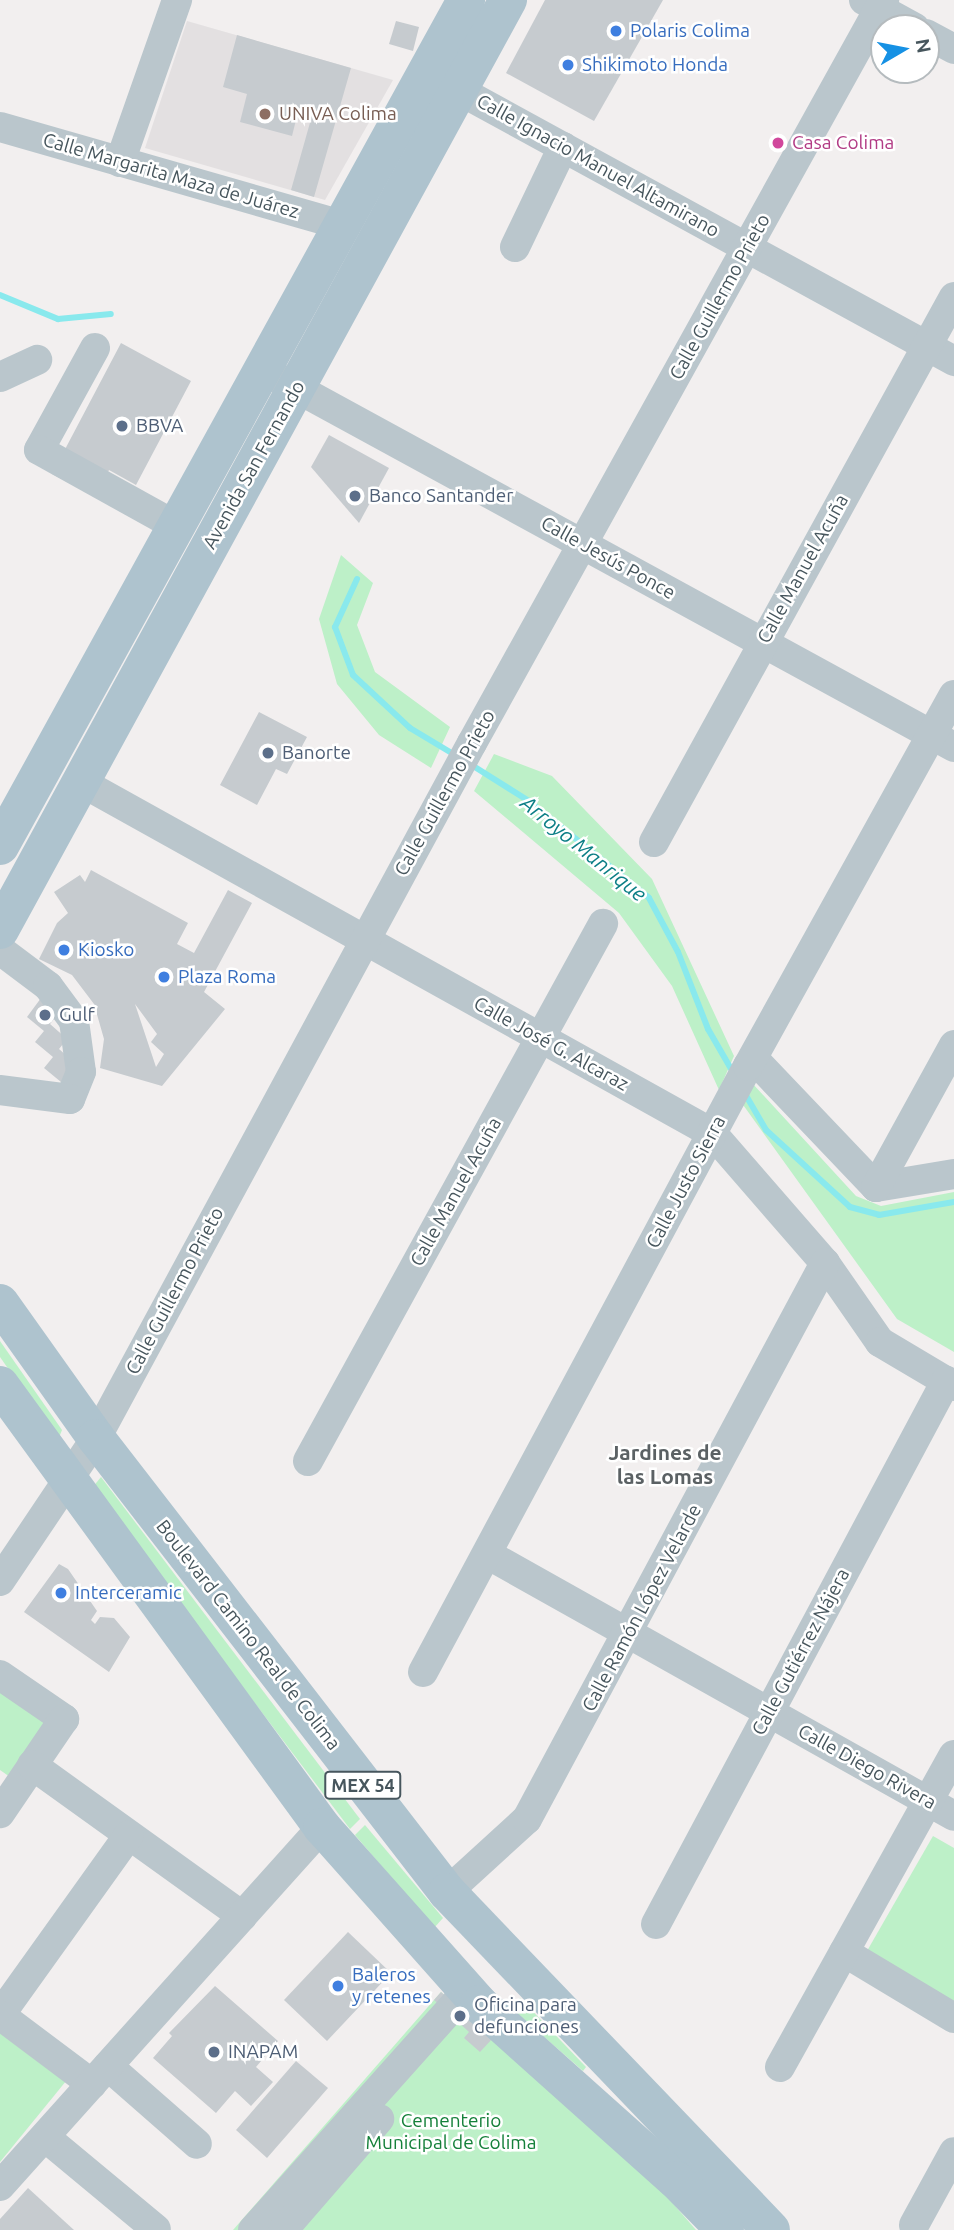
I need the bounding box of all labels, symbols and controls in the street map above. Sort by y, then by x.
north arrow [870,14,940,84]
place label: Polaris Colima [630,20,750,42]
marker: Polaris Colima [608,23,624,39]
text: N [912,37,936,55]
place label: Shikimoto Honda [582,54,728,76]
marker: Shikimoto Honda [560,57,576,73]
street label: Calle Ignacio Manuel Altamirano [473,90,723,242]
place label: UNIVA Colima [279,103,397,125]
marker: UNIVA Colima [257,106,273,122]
street label: Calle Margarita Maza de Juárez [40,128,302,224]
place label: Casa Colima [792,132,894,154]
marker: Casa Colima [770,135,786,151]
street label: Calle Guillermo Prieto [665,210,775,384]
street label: Avenida San Fernando [198,377,310,553]
place label: BBVA [136,415,183,437]
marker: BBVA [114,418,130,434]
place label: Banco Santander [369,485,513,507]
marker: Banco Santander [347,488,363,504]
street label: Calle Manuel Acuña [753,491,853,647]
street label: Calle Jesús Ponce [537,512,679,604]
street label: Calle Guillermo Prieto [390,706,500,880]
place label: Banorte [282,742,351,764]
marker: Banorte [260,745,276,761]
water label: Arroyo Manrique [516,790,652,906]
place label: Kiosko [78,939,134,961]
marker: Kiosko [56,942,72,958]
place label: Plaza Roma [178,966,276,988]
marker: Plaza Roma [156,969,172,985]
street label: Calle José G. Alcaraz [470,992,632,1096]
place label: Gulf [59,1004,95,1026]
marker: Gulf [37,1007,53,1023]
street label: Calle Justo Sierra [641,1112,731,1252]
street label: Calle Manuel Acuña [406,1114,506,1270]
street label: Calle Guillermo Prieto [121,1204,229,1378]
district label: Jardines de las Lomas [608,1439,722,1489]
street label: Calle Ramón López Velarde [578,1500,706,1716]
street label: Boulevard Camino Real de Colima [151,1515,345,1755]
street label: Calle Gutiérrez Nájera [747,1565,855,1739]
place label: Interceramic [75,1582,182,1604]
marker: Interceramic [53,1585,69,1601]
street label: Calle Diego Rivera [794,1720,940,1814]
road number: MEX 54 [323,1770,403,1800]
place label: Baleros y retenes [352,1964,431,2008]
marker: Baleros y retenes [330,1978,346,1994]
place label: Oficina para defunciones [474,1994,579,2038]
marker: Oficina para defunciones [452,2008,468,2024]
place label: INAPAM [228,2041,298,2063]
marker: INAPAM [206,2044,222,2060]
park label: Cementerio Municipal de Colima [366,2110,536,2154]

